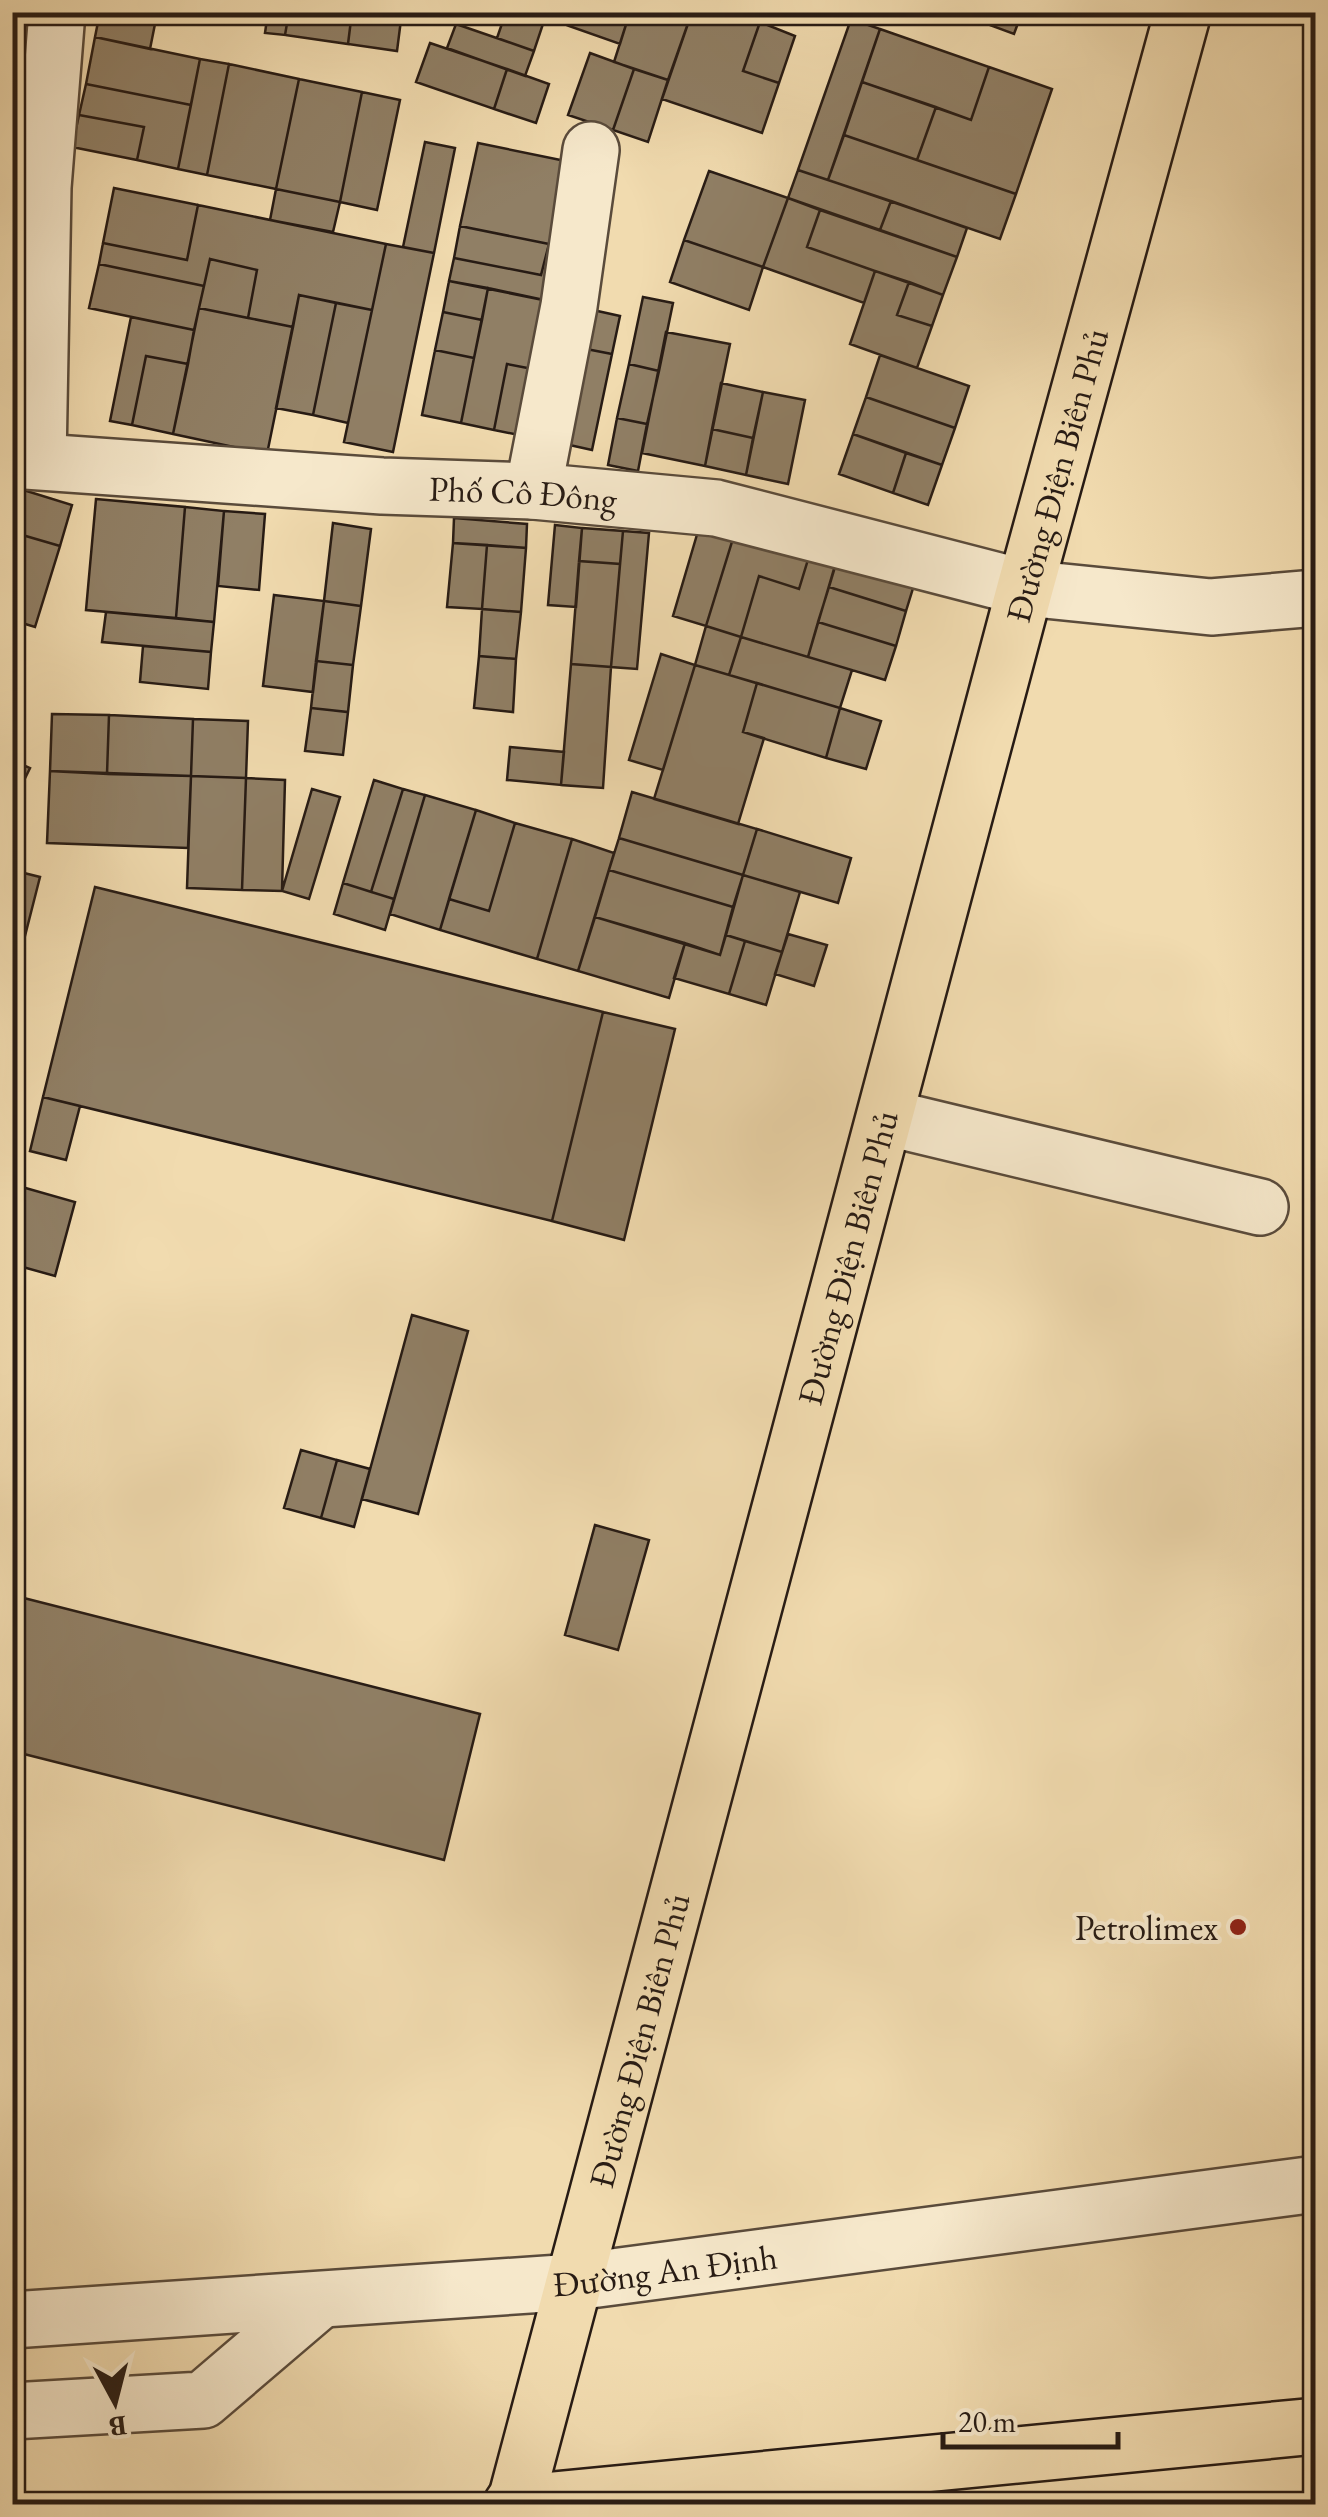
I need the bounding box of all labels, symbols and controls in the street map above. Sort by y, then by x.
street label: Đường Điện Biên Phủ [994,322,1118,627]
street label: Phố Cô Đông [428,465,620,521]
street label: Đường Điện Biên Phủ [786,1105,908,1409]
street label: Đường Điện Biên Phủ [578,1888,699,2192]
place label: Petrolimex [1075,1905,1218,1950]
marker: Petrolimex [1227,1916,1249,1938]
street label: Đường An Định [551,2233,780,2306]
north arrow [65,2352,165,2452]
scale bar [943,2387,1118,2449]
text: 20 m [958,2402,1016,2441]
text: B [107,2408,129,2446]

